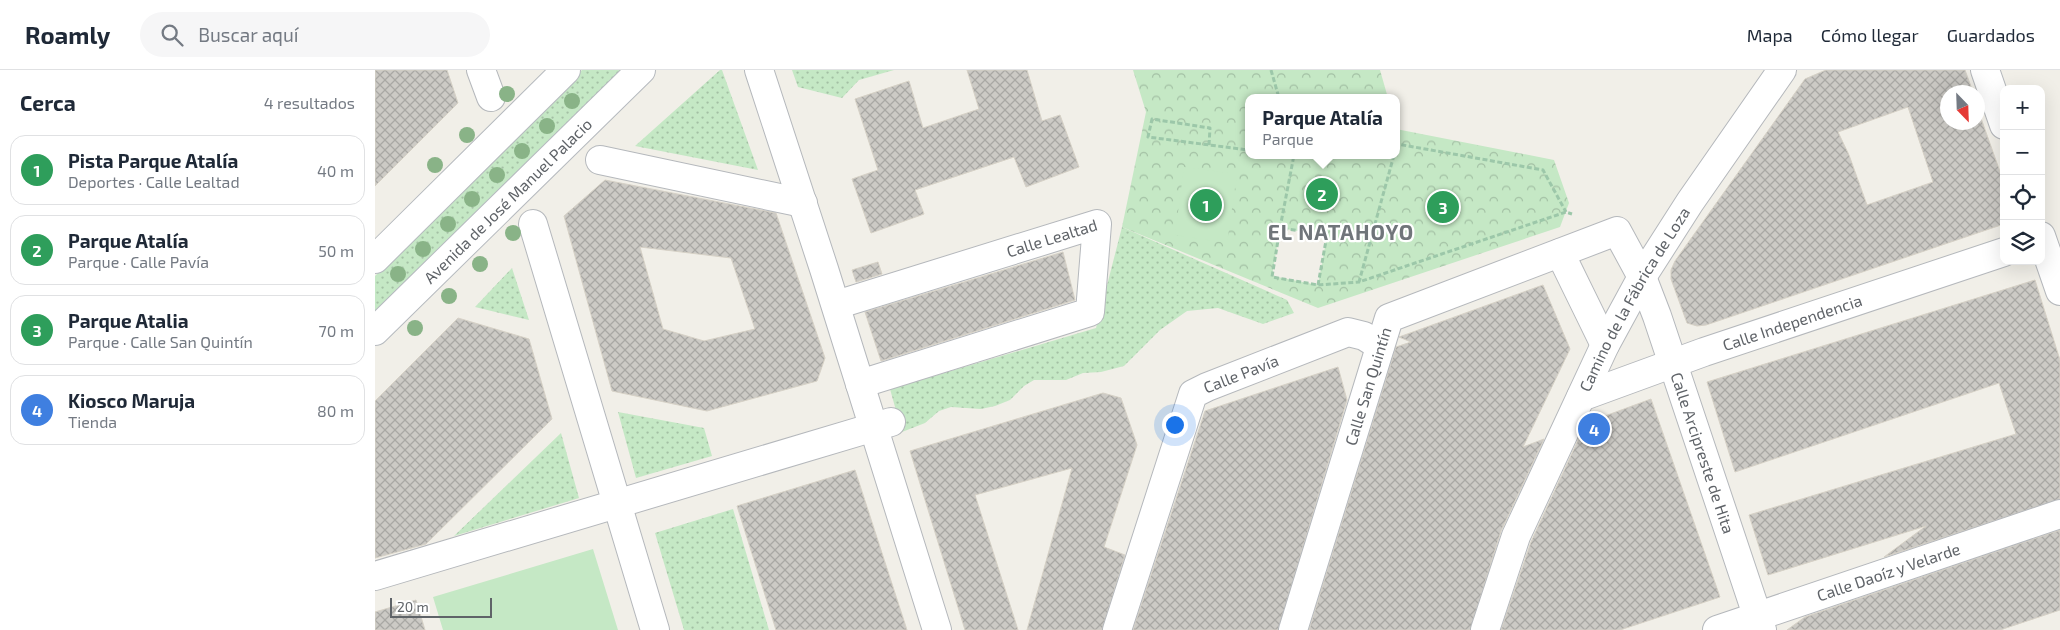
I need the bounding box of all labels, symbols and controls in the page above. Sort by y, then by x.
search box [140,12,490,57]
text: Roamly [25,20,110,49]
icon: search [158,21,186,49]
text: Buscar aquí [198,23,299,46]
text: Mapa [1747,24,1793,46]
text: Cómo llegar [1821,24,1919,46]
text: Guardados [1947,24,2035,46]
north arrow [1940,85,1985,130]
map controls [2000,85,2045,265]
button: + [2000,85,2045,130]
text: Cerca [20,90,76,115]
text: 4 resultados [264,93,355,112]
popup [1245,94,1400,159]
text: Parque Atalía [1262,106,1383,129]
street label: Avenida de José Manuel Palacio [419,114,595,287]
text: Parque [1262,129,1313,148]
button: − [2000,130,2045,175]
text: Pista Parque Atalía [68,149,238,172]
text: 1 [34,161,40,180]
text: 40 m [317,161,354,180]
text: Deportes · Calle Lealtad [68,172,240,191]
pin: 2 [1306,175,1338,213]
button: locate [2000,175,2045,220]
pin: 1 [1190,186,1222,224]
pin: 3 [1427,188,1459,226]
street label: Camino de la Fábrica de Loza [1575,203,1693,394]
street label: Calle Lealtad [1004,215,1099,261]
district label: EL NATAHOYO [1268,219,1414,244]
button: layers [2000,220,2045,265]
text: Parque Atalía [68,229,188,252]
text: 2 [32,241,42,260]
text: 50 m [318,241,354,260]
text: Parque · Calle Pavía [68,252,209,271]
street label: Calle Independencia [1720,290,1864,354]
text: Parque Atalia [68,309,188,332]
text: 3 [32,321,42,340]
text: 70 m [319,321,354,340]
street label: Calle San Quintín [1340,325,1395,448]
text: Parque · Calle San Quintín [68,332,253,351]
street label: Calle Pavía [1200,350,1281,397]
street label: Calle Arcipreste de Hita [1668,370,1739,536]
text: Kiosco Maruja [68,389,195,412]
text: 4 [32,401,42,420]
text: 80 m [317,401,354,420]
pin: 4 [1578,410,1610,448]
text: Tienda [68,412,117,431]
your location [1162,412,1188,438]
street label: Calle Daoíz y Velarde [1814,538,1962,605]
scale bar [390,595,493,618]
text: 20 m [397,598,429,615]

